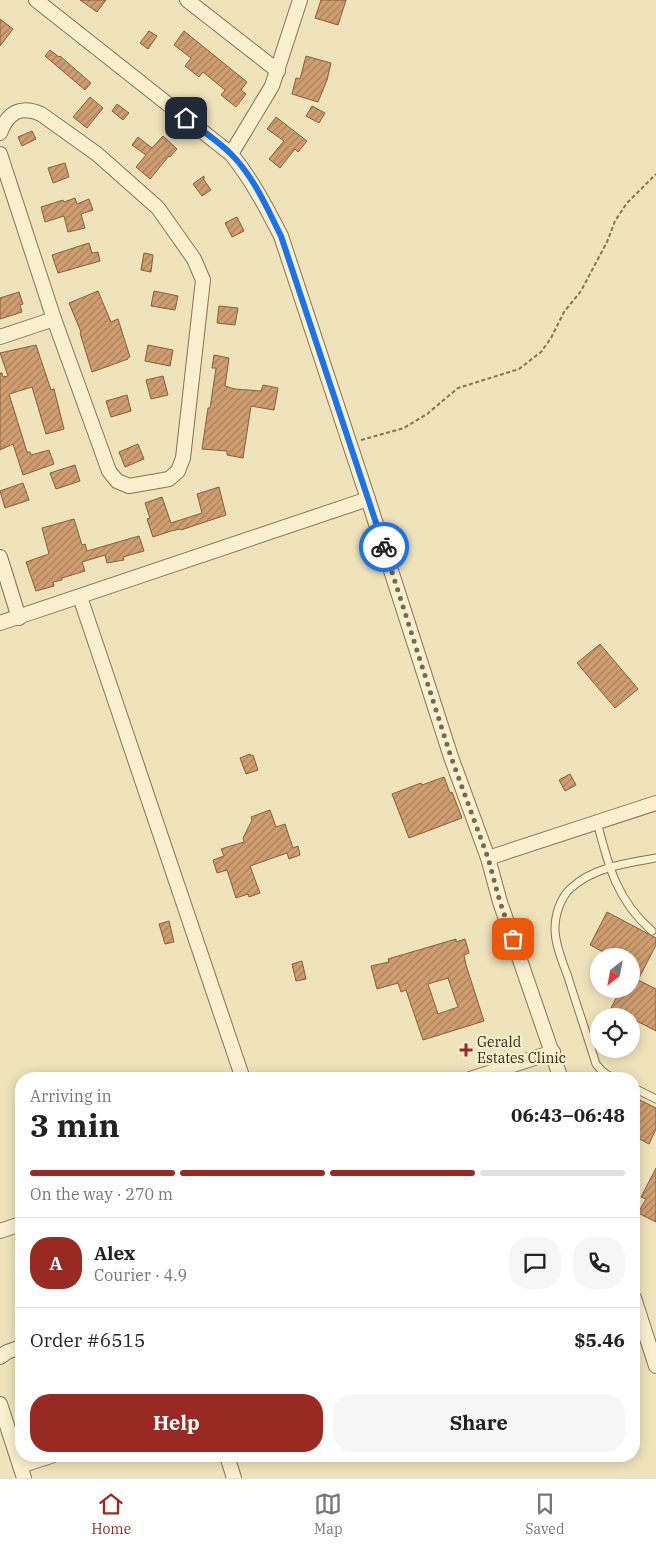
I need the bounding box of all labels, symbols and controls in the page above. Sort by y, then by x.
pin [165,97,207,139]
icon: home [172,104,200,132]
courier [359,522,409,572]
icon: bike [370,533,398,561]
pin [492,918,534,960]
icon: bag [499,925,527,953]
north arrow [590,948,640,998]
map controls [590,948,640,1058]
button: locate [590,1008,640,1058]
place label: Gerald Estates Clinic [477,1033,566,1067]
marker: Gerald Estates Clinic [459,1043,473,1057]
text: Arriving in [30,1086,112,1106]
text: 06:43–06:48 [511,1103,625,1127]
text: 3 min [30,1104,120,1146]
text: On the way · 270 m [30,1184,173,1204]
button: chat [509,1237,561,1289]
button: phone [573,1237,625,1289]
text: Alex [94,1241,135,1265]
text: A [49,1251,63,1275]
text: Courier · 4.9 [94,1265,187,1285]
text: Order #6515 [30,1328,145,1352]
text: $5.46 [574,1328,625,1352]
button: Help [30,1394,323,1452]
button: Share [333,1394,625,1452]
tab: Home [91,1490,131,1538]
tab: Map [314,1490,342,1538]
tab: Saved [525,1490,565,1538]

